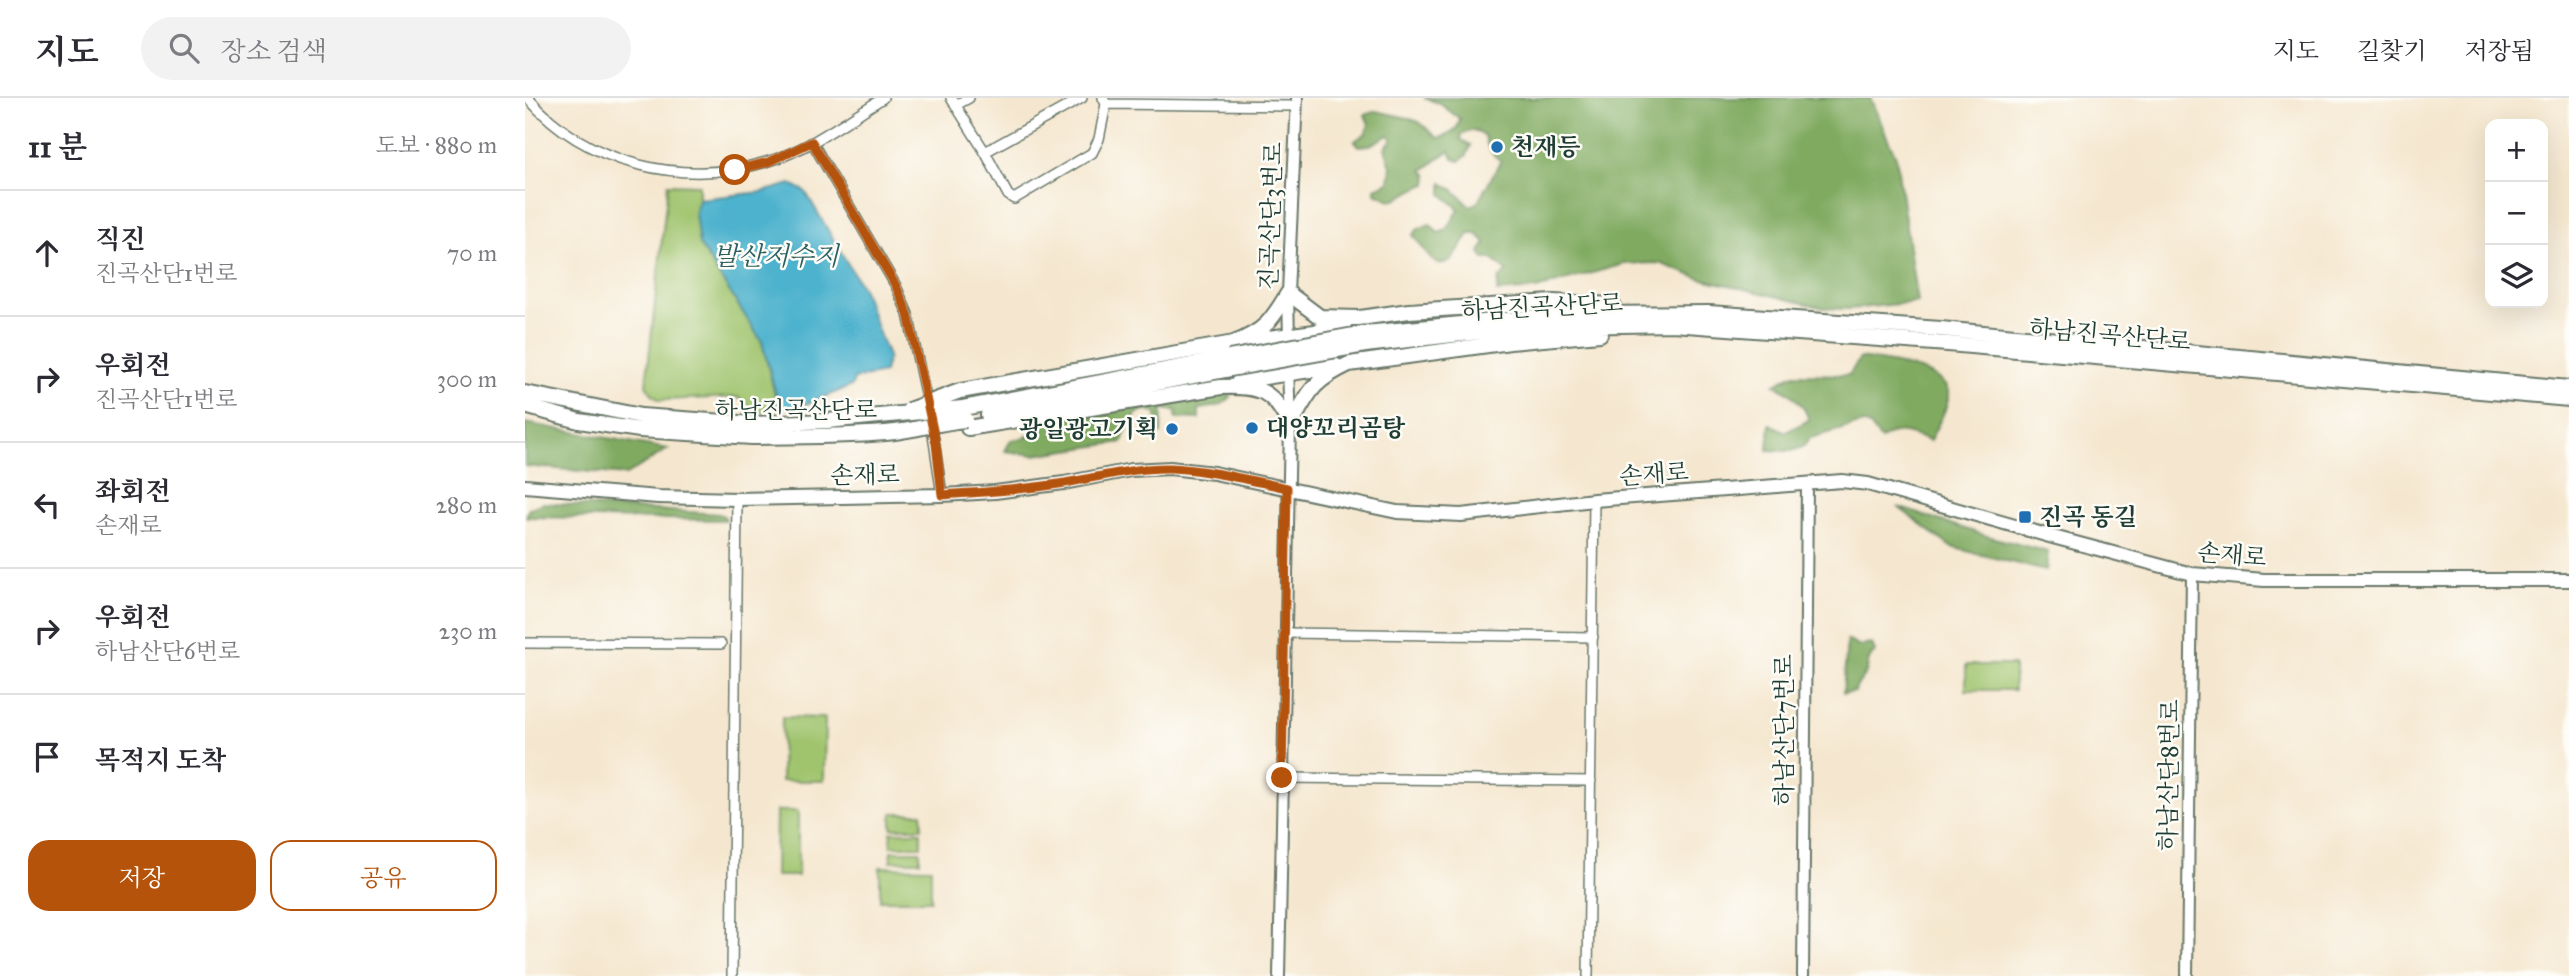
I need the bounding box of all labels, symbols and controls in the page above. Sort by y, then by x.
search box [141,17,631,80]
icon: search [165,29,203,67]
text: 지도 [35,32,99,72]
text: 장소 검색 [221,35,327,67]
text: 지도 [2273,36,2319,66]
text: 길찾기 [2357,36,2426,66]
text: 저장됨 [2464,36,2534,66]
map controls [2485,119,2548,308]
button: + [2485,119,2548,182]
text: 11 분 [28,129,87,165]
text: 도보 · 880 m [376,131,497,159]
place label: 천재등 [1511,132,1581,162]
marker: 천재등 [1489,139,1505,155]
street label: 진곡산단3번로 [1253,141,1289,291]
route start [719,154,750,185]
button: − [2485,182,2548,245]
text: 직진 [95,223,145,255]
icon: ahead [28,234,66,272]
text: 70 m [447,239,497,267]
water label: 발산저수지 [713,240,841,272]
button: layers [2485,245,2548,308]
text: 진곡산단1번로 [95,259,237,287]
street label: 하남진곡산단로 [1460,288,1624,326]
street label: 하남진곡산단로 [2028,313,2192,357]
text: 우회전 [95,349,170,381]
icon: right [28,360,66,398]
text: 300 m [437,365,497,393]
text: 진곡산단1번로 [95,385,237,413]
street label: 하남진곡산단로 [715,395,877,425]
place label: 대양꼬리곰탕 [1266,413,1406,443]
place label: 광일광고기획 [1019,414,1158,444]
marker: 대양꼬리곰탕 [1244,420,1260,436]
marker: 광일광고기획 [1164,421,1180,437]
street label: 손재로 [1618,457,1690,491]
street label: 손재로 [830,459,900,491]
text: 좌회전 [95,475,170,507]
icon: left [28,486,66,524]
text: 280 m [436,491,497,519]
place label: 진곡 동길 [2039,502,2137,532]
marker: 진곡 동길 [2017,509,2033,525]
text: 손재로 [95,511,162,539]
street label: 손재로 [2196,537,2268,573]
text: 우회전 [95,601,170,633]
icon: right [28,612,66,650]
text: 230 m [439,617,497,645]
text: 하남산단6번로 [95,637,240,665]
street label: 하남산단7번로 [1769,654,1799,806]
street label: 하남산단8번로 [2153,699,2185,851]
icon: arrive [28,738,66,776]
text: 목적지 도착 [95,744,226,776]
route end [1266,762,1297,793]
button: 저장 [28,840,256,911]
button: 공유 [270,840,497,911]

